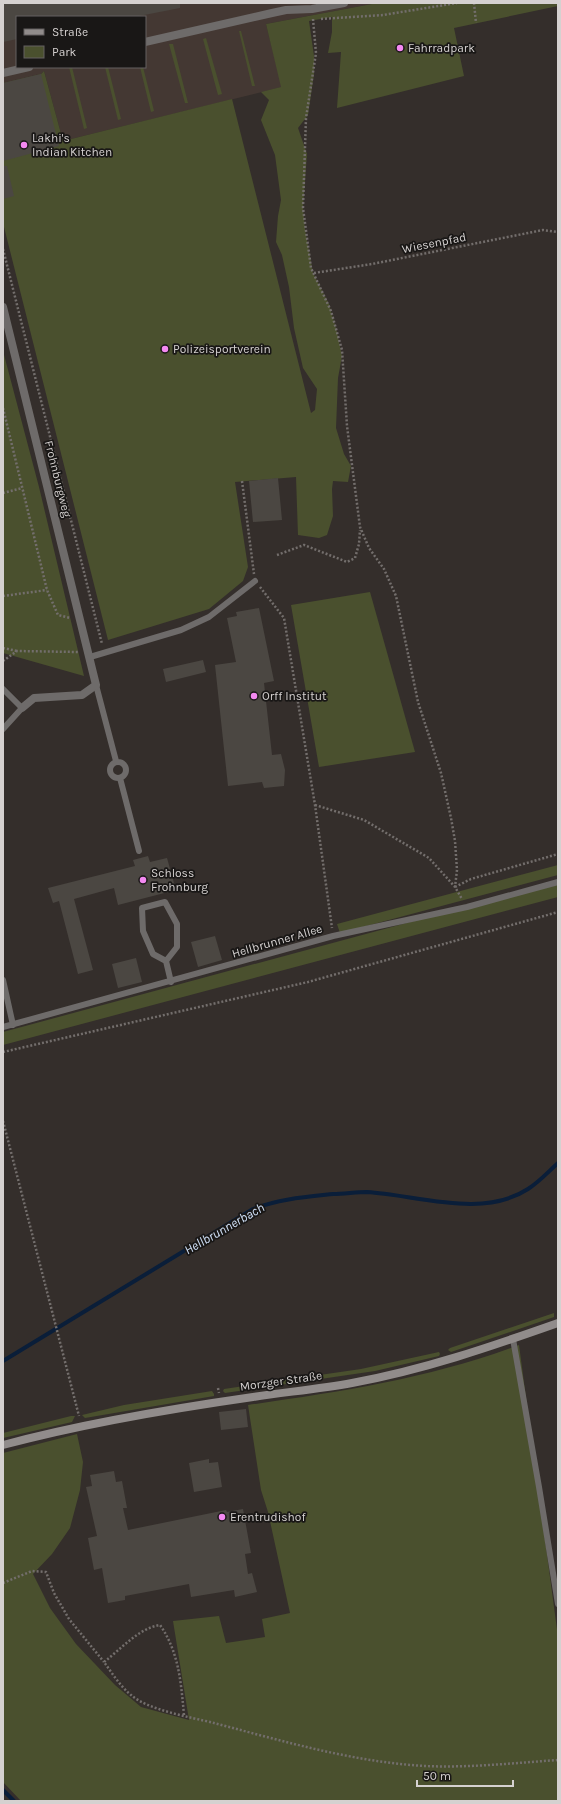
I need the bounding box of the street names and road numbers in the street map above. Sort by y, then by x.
street label: Wiesenpfad [401,230,467,256]
street label: Frohnburgweg [42,439,74,519]
street label: Hellbrunner Allee [230,921,324,961]
street label: Morzger Straße [239,1368,323,1394]

